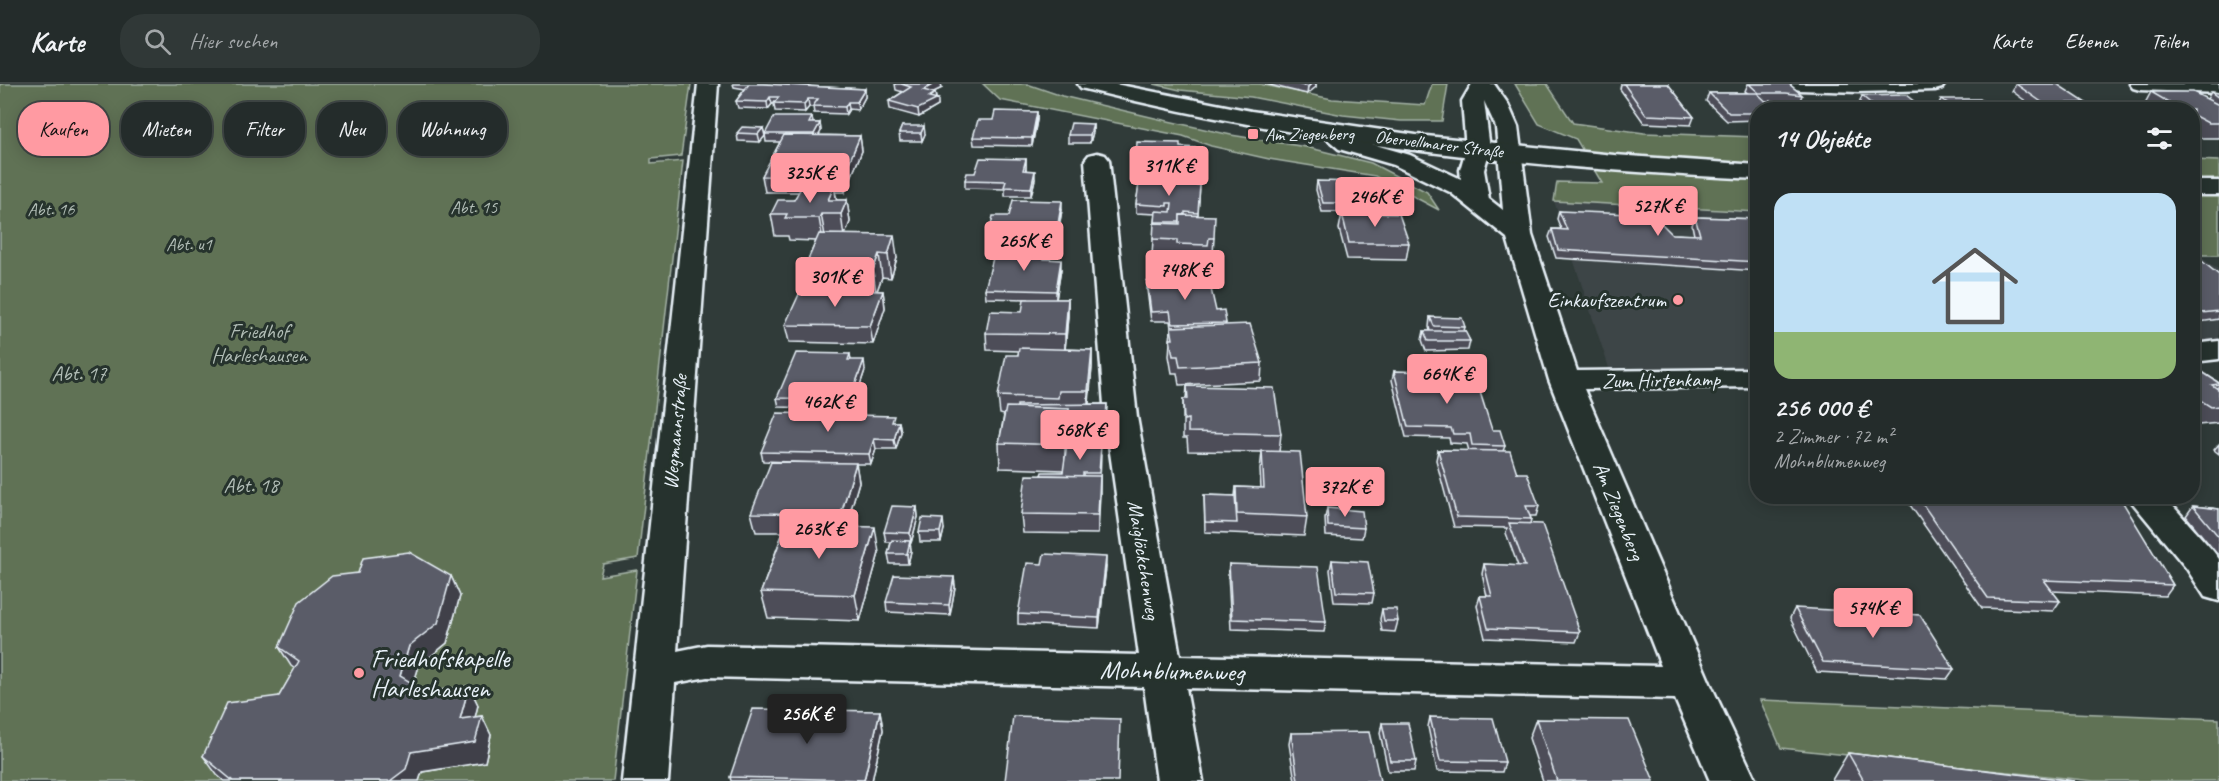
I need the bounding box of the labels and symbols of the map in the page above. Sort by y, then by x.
place label: Am Ziegenberg [1265,123,1356,145]
street label: Obervellmarer Straße [1374,125,1506,163]
marker: Am Ziegenberg [1246,127,1260,141]
pin: 311K € [1120,146,1218,197]
pin: 325K € [761,153,859,204]
pin: 246K € [1326,177,1424,228]
pin: 527K € [1609,186,1707,237]
park label: Abt. 15 [451,196,498,218]
park label: Abt. 16 [28,198,75,220]
pin: 265K € [975,221,1073,272]
park label: Abt. u1 [166,233,213,255]
pin: 748K € [1136,250,1234,301]
pin: 301K € [786,257,884,308]
place label: Einkaufszentrum [1547,287,1667,313]
marker: Einkaufszentrum [1671,293,1685,307]
park label: Friedhof Harleshausen [211,318,308,368]
pin: 664K € [1398,354,1496,405]
park label: Abt. 17 [52,360,108,386]
street label: Zum Hirtenkamp [1602,366,1721,394]
street label: Wegmannstraße [657,371,693,491]
pin: 462K € [779,382,877,433]
pin: 568K € [1031,410,1129,461]
street label: Am Ziegenberg [1588,458,1651,565]
pin: 372K € [1296,467,1394,518]
park label: Abt. 18 [224,472,281,498]
street label: Maiglöckchenweg [1122,498,1167,623]
pin: 263K € [770,509,868,560]
pin: 574K € [1824,588,1922,639]
place label: Friedhofskapelle Harleshausen [371,642,511,705]
street label: Mohnblumenweg [1100,653,1246,689]
marker: Friedhofskapelle Harleshausen [352,666,366,680]
pin: 256K € [758,694,856,745]

